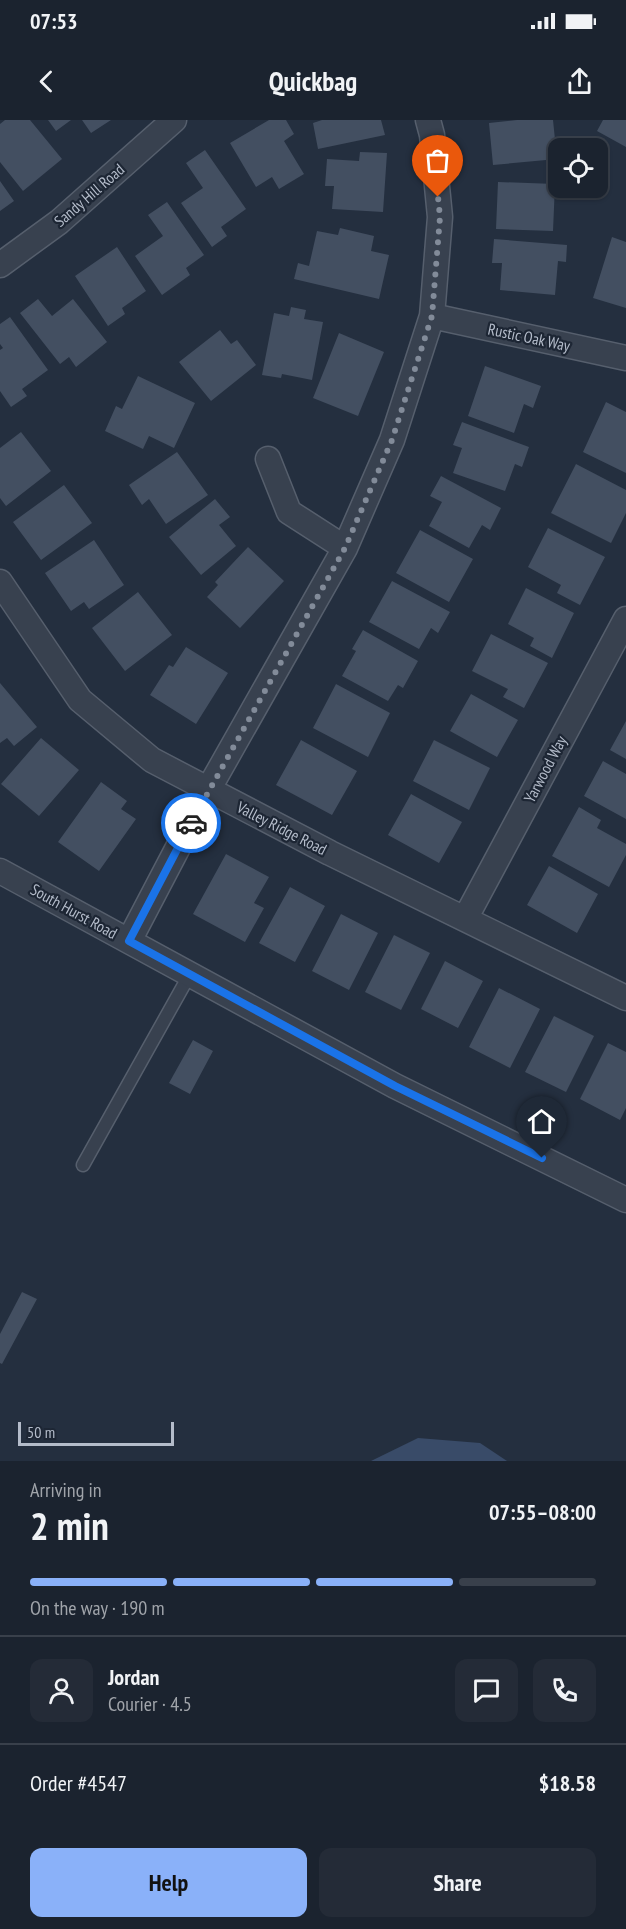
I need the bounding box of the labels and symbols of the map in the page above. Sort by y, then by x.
pin [412,135,463,197]
street label: Sandy Hill Road [50,159,128,231]
street label: Rustic Oak Way [486,319,572,355]
street label: Yarwood Way [519,732,571,806]
courier [161,793,221,853]
street label: Valley Ridge Road [233,796,330,859]
street label: South Hurst Road [27,879,121,943]
pin [516,1096,567,1158]
scale bar [18,1419,174,1446]

